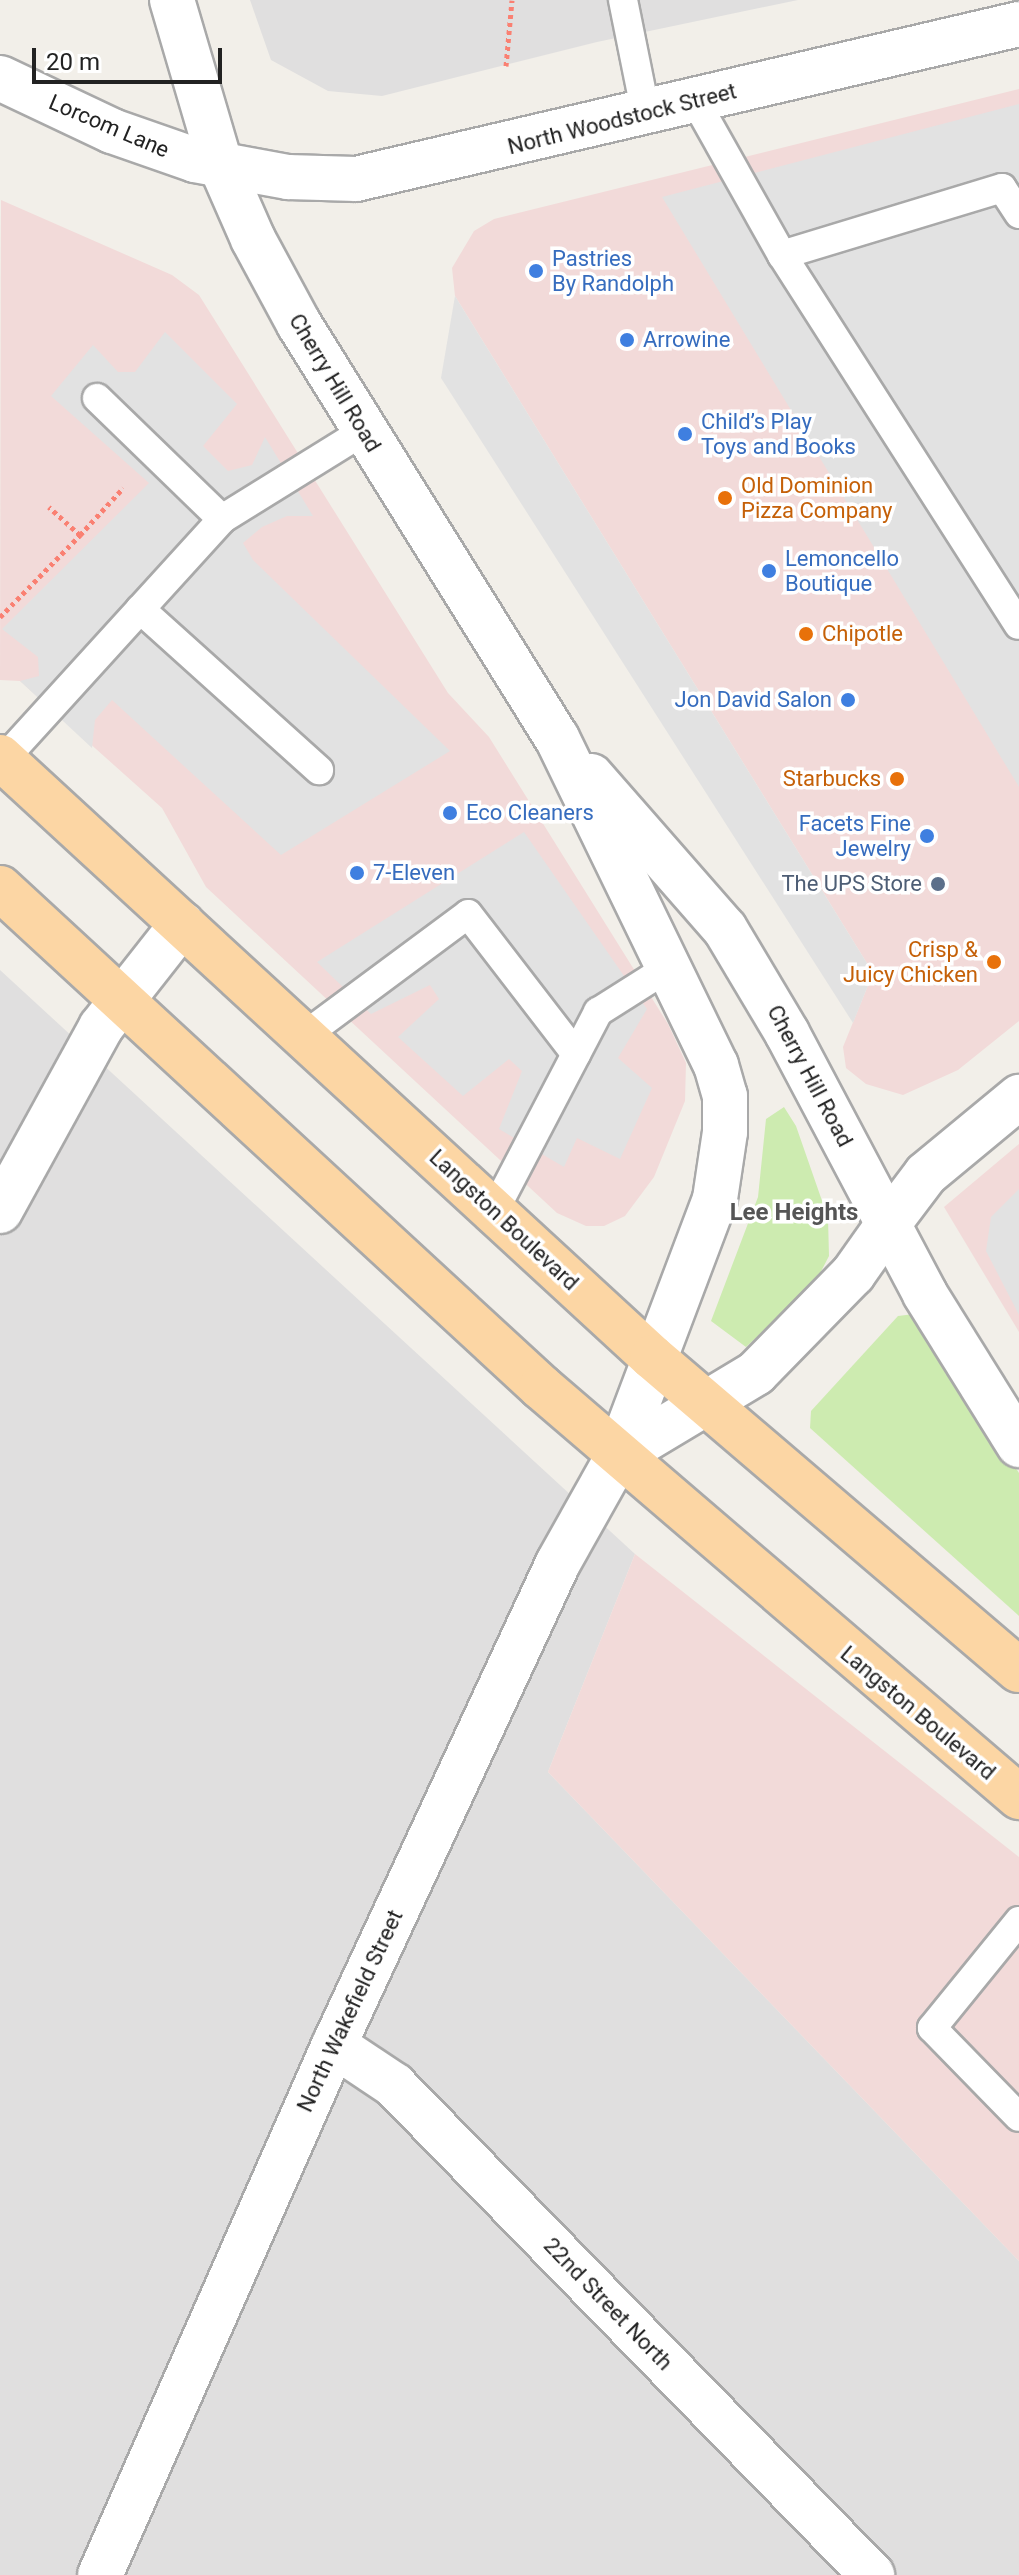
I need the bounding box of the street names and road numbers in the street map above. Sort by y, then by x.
street label: North Woodstock Street [505,78,739,160]
street label: Lorcom Lane [45,89,173,163]
street label: Cherry Hill Road [283,309,387,457]
street label: Cherry Hill Road [762,1001,858,1151]
street label: Langston Boulevard [424,1144,584,1296]
street label: Langston Boulevard [835,1640,1001,1786]
street label: North Wakefield Street [292,1906,408,2116]
street label: 22nd Street North [538,2232,678,2376]

